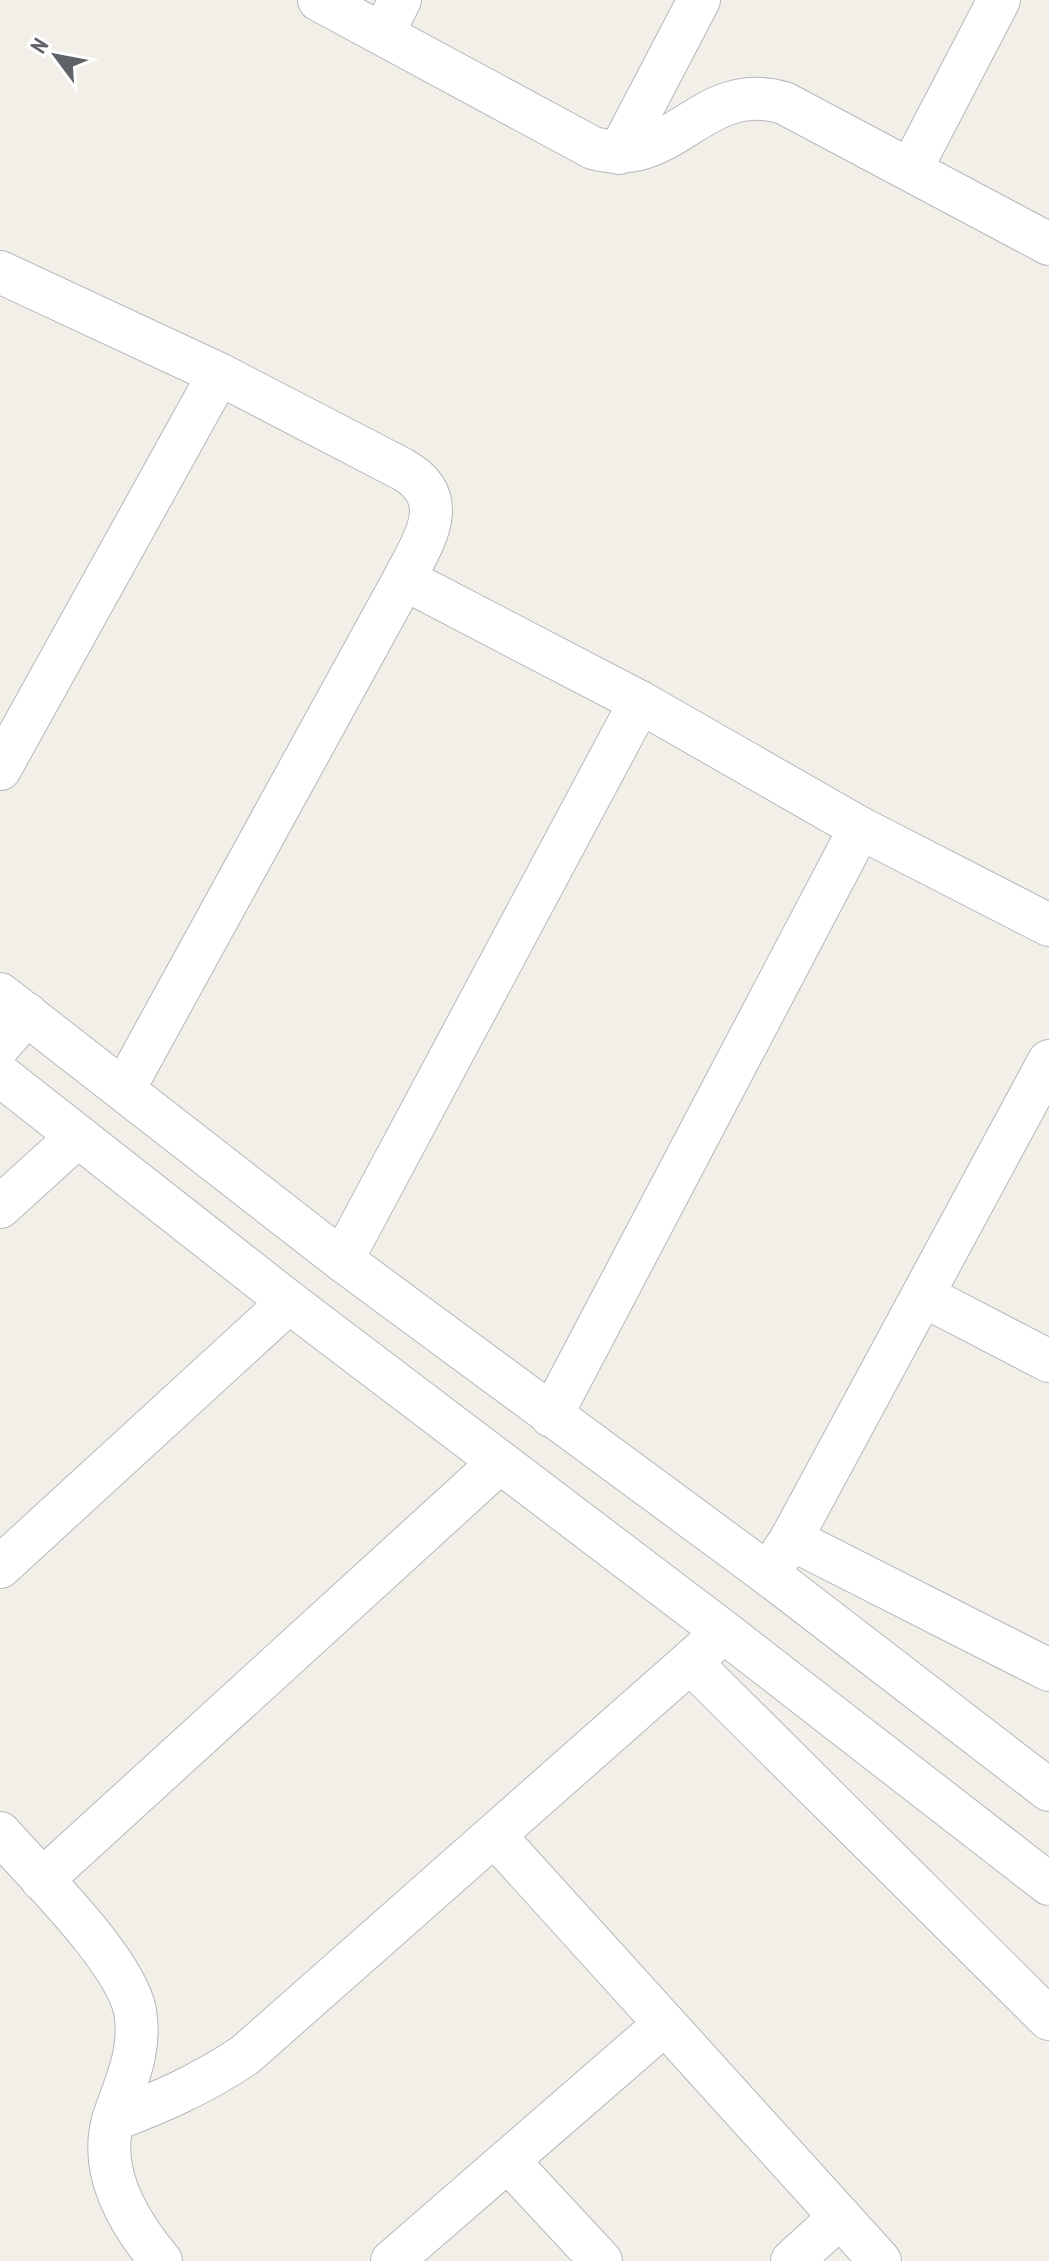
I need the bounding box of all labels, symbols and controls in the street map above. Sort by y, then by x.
north arrow [16,16,96,96]
text: N [24,33,54,58]

